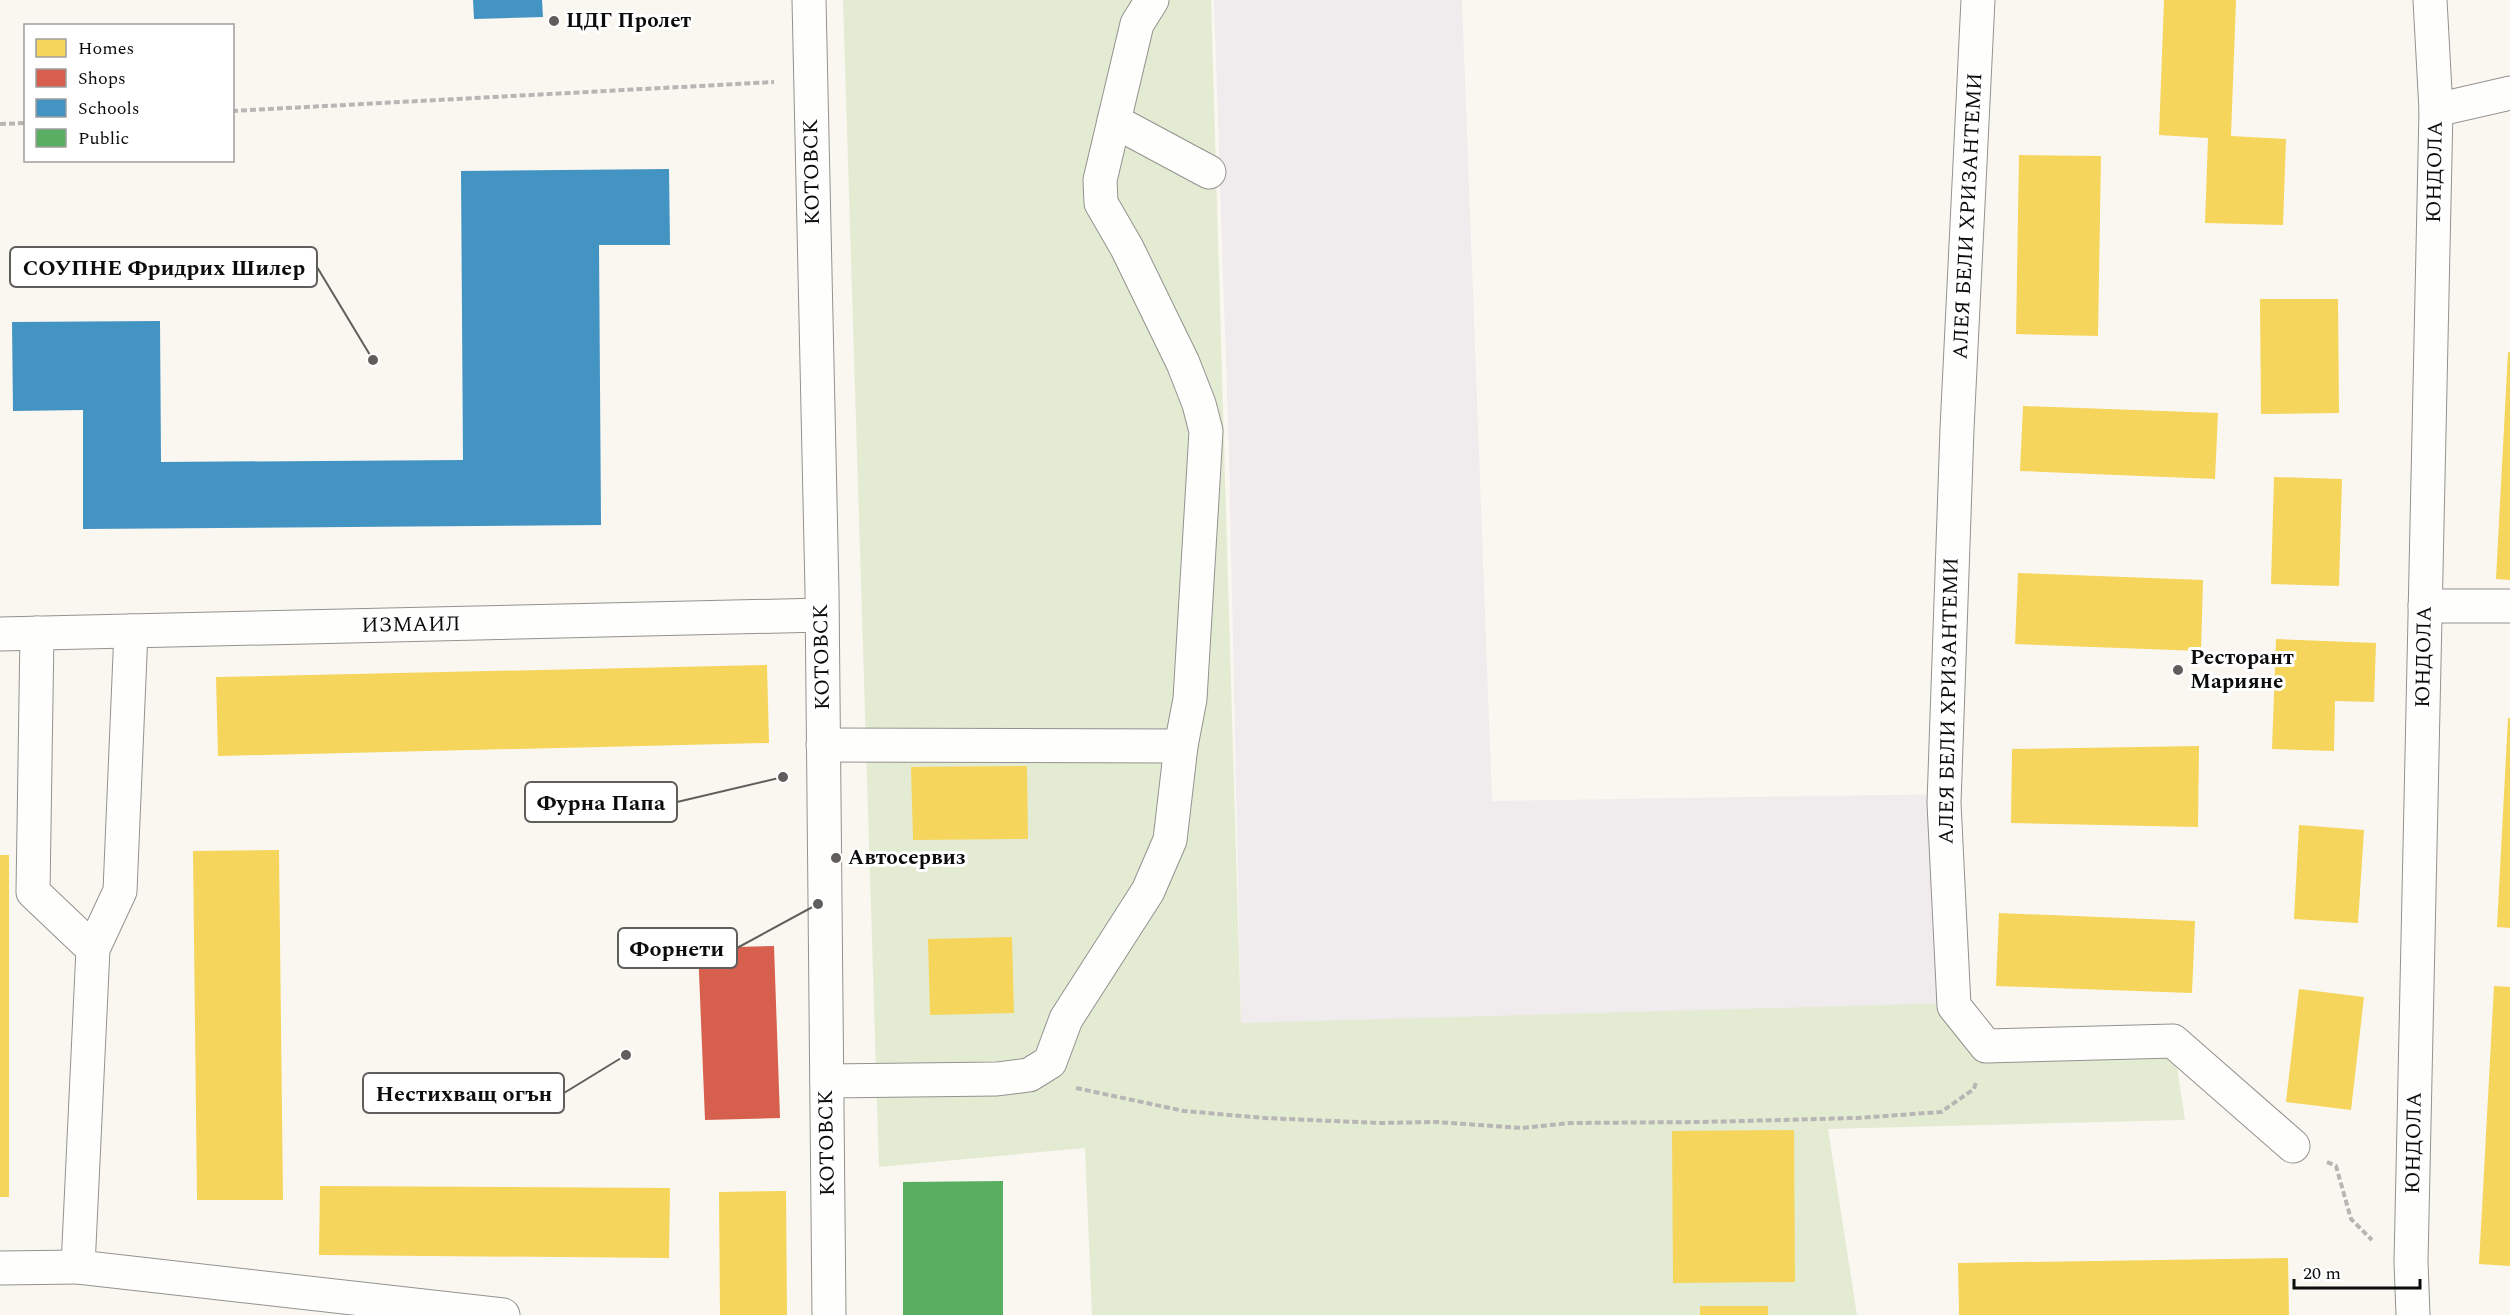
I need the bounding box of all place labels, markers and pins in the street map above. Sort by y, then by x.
place label: ЦДГ Пролет [566,5,692,37]
marker: ЦДГ Пролет [547,14,561,28]
callout: СОУПНЕ Фридрих Шилер [10,247,317,287]
place label: Ресторант Марияне [2190,642,2294,698]
marker: Ресторант Марияне [2171,663,2185,677]
callout: Фурна Папа [525,782,677,822]
place label: Автосервиз [848,842,966,874]
marker: Автосервиз [829,851,843,865]
callout: Форнети [618,928,737,968]
callout: Нестихващ огън [363,1073,564,1113]

